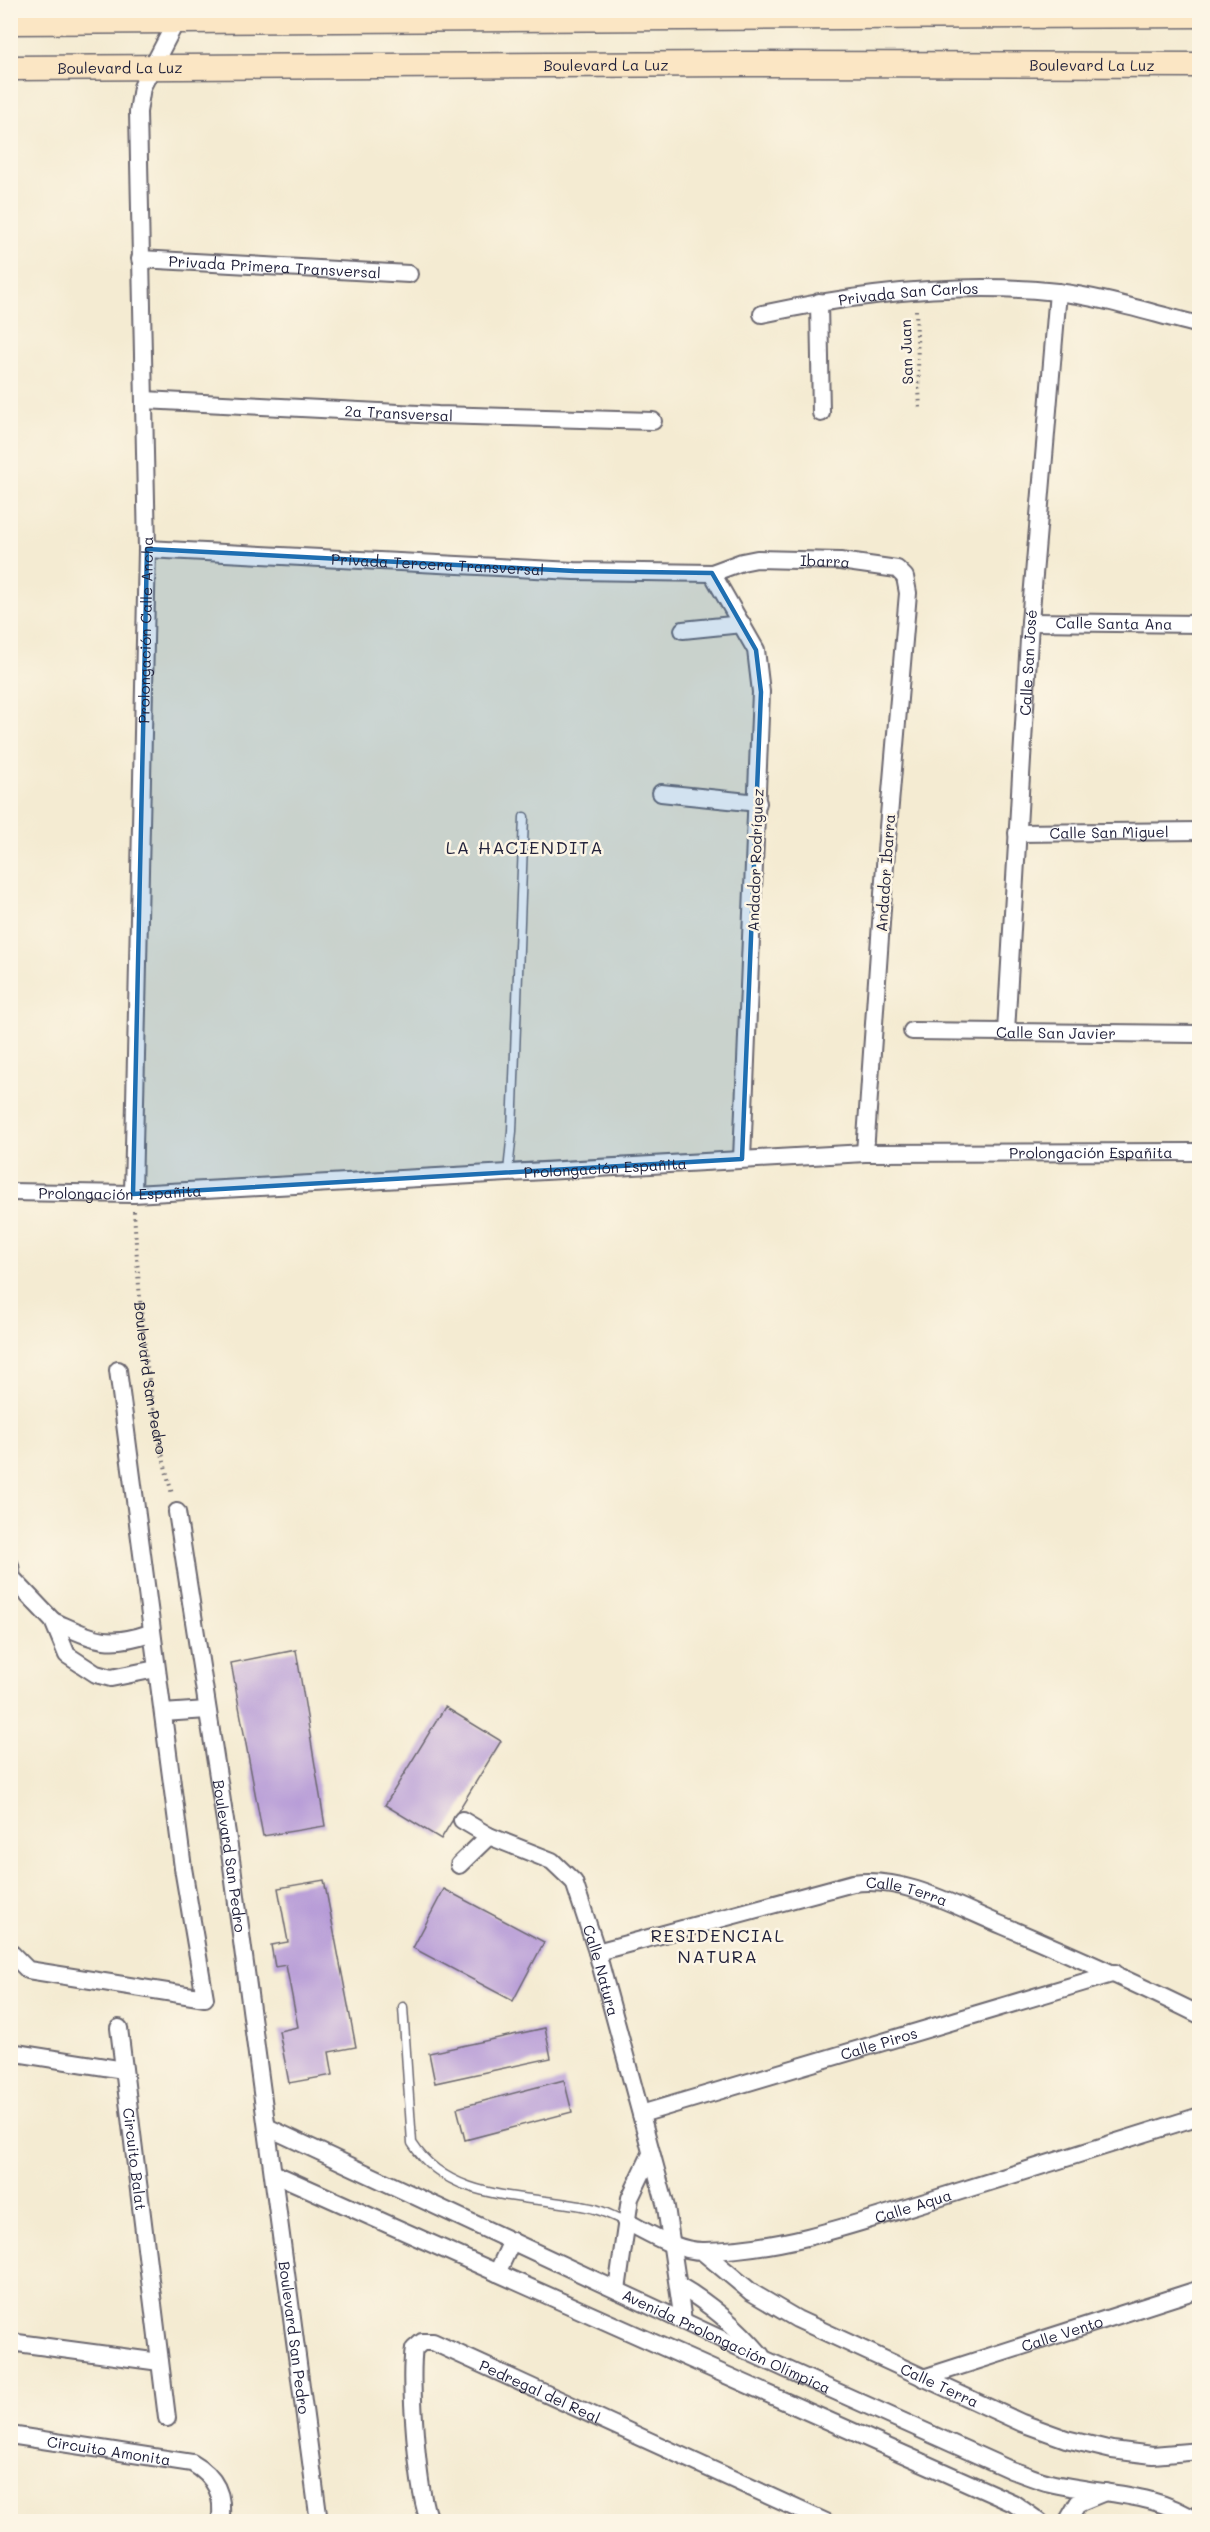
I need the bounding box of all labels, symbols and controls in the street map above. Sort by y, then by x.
street label: Boulevard La Luz [543,54,669,75]
street label: Boulevard La Luz [1029,55,1155,75]
street label: Boulevard La Luz [57,57,183,78]
street label: Privada Primera Transversal [168,251,381,282]
street label: Privada San Carlos [837,278,979,310]
street label: San Juan [895,319,917,385]
street label: 2a Transversal [344,400,453,425]
street label: Prolongación Calle Ancha [133,536,157,724]
street label: Privada Tercera Transversal [331,548,545,579]
street label: Ibarra [800,550,851,572]
street label: Calle San José [1015,609,1041,716]
street label: Calle Santa Ana [1056,612,1172,634]
street label: Andador Rodríguez [743,788,767,932]
street label: Andador Ibarra [871,813,899,933]
street label: Calle San Miguel [1049,821,1169,843]
district label: LA HACIENDITA [446,835,604,859]
street label: Calle San Javier [996,1022,1116,1043]
street label: Prolongación Españita [1009,1142,1173,1163]
street label: Prolongación Españita [523,1153,687,1182]
street label: Prolongación Españita [38,1180,202,1204]
street label: Boulevard San Pedro [130,1301,172,1456]
street label: Boulevard San Pedro [209,1778,251,1934]
street label: Calle Terra [866,1872,951,1910]
street label: Calle Natura [579,1922,624,2018]
district label: RESIDENCIAL NATURA [651,1923,786,1968]
street label: Calle Piros [838,2022,920,2064]
street label: Circuito Balat [119,2107,151,2211]
street label: Calle Aqua [872,2184,954,2227]
street label: Boulevard San Pedro [275,2260,315,2415]
street label: Avenida Prolongación Olímpica [619,2284,834,2398]
street label: Calle Vento [1019,2311,1105,2356]
street label: Pedregal del Real [476,2355,604,2427]
street label: Calle Terra [897,2358,982,2412]
street label: Circuito Amonita [46,2431,172,2470]

